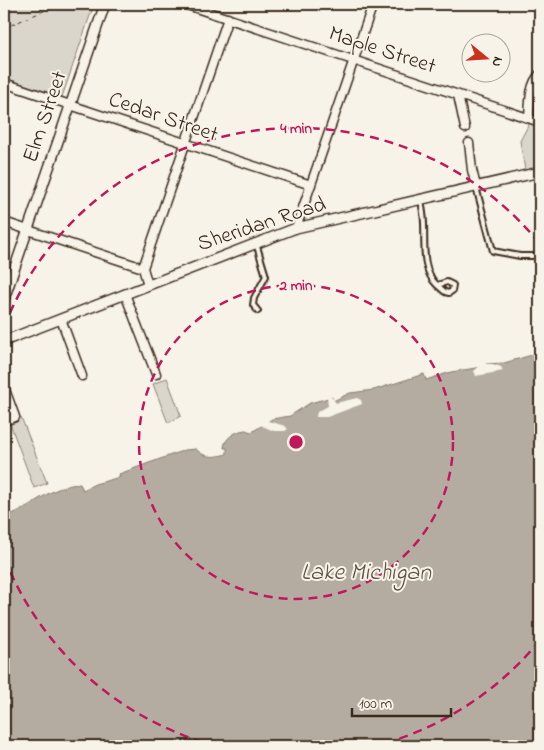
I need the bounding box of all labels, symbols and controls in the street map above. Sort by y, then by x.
street label: Maple Street [324,19,440,84]
north arrow [462,32,512,82]
text: N [485,54,508,69]
street label: Elm Street [15,66,77,167]
street label: Cedar Street [104,84,223,152]
text: 4 min [279,118,312,140]
street label: Sheridan Road [193,189,331,261]
text: 2 min [279,275,313,297]
centre of rings [287,433,305,451]
water label: Lake Michigan [301,556,432,591]
scale bar [352,685,450,717]
text: 100 m [359,693,392,715]

